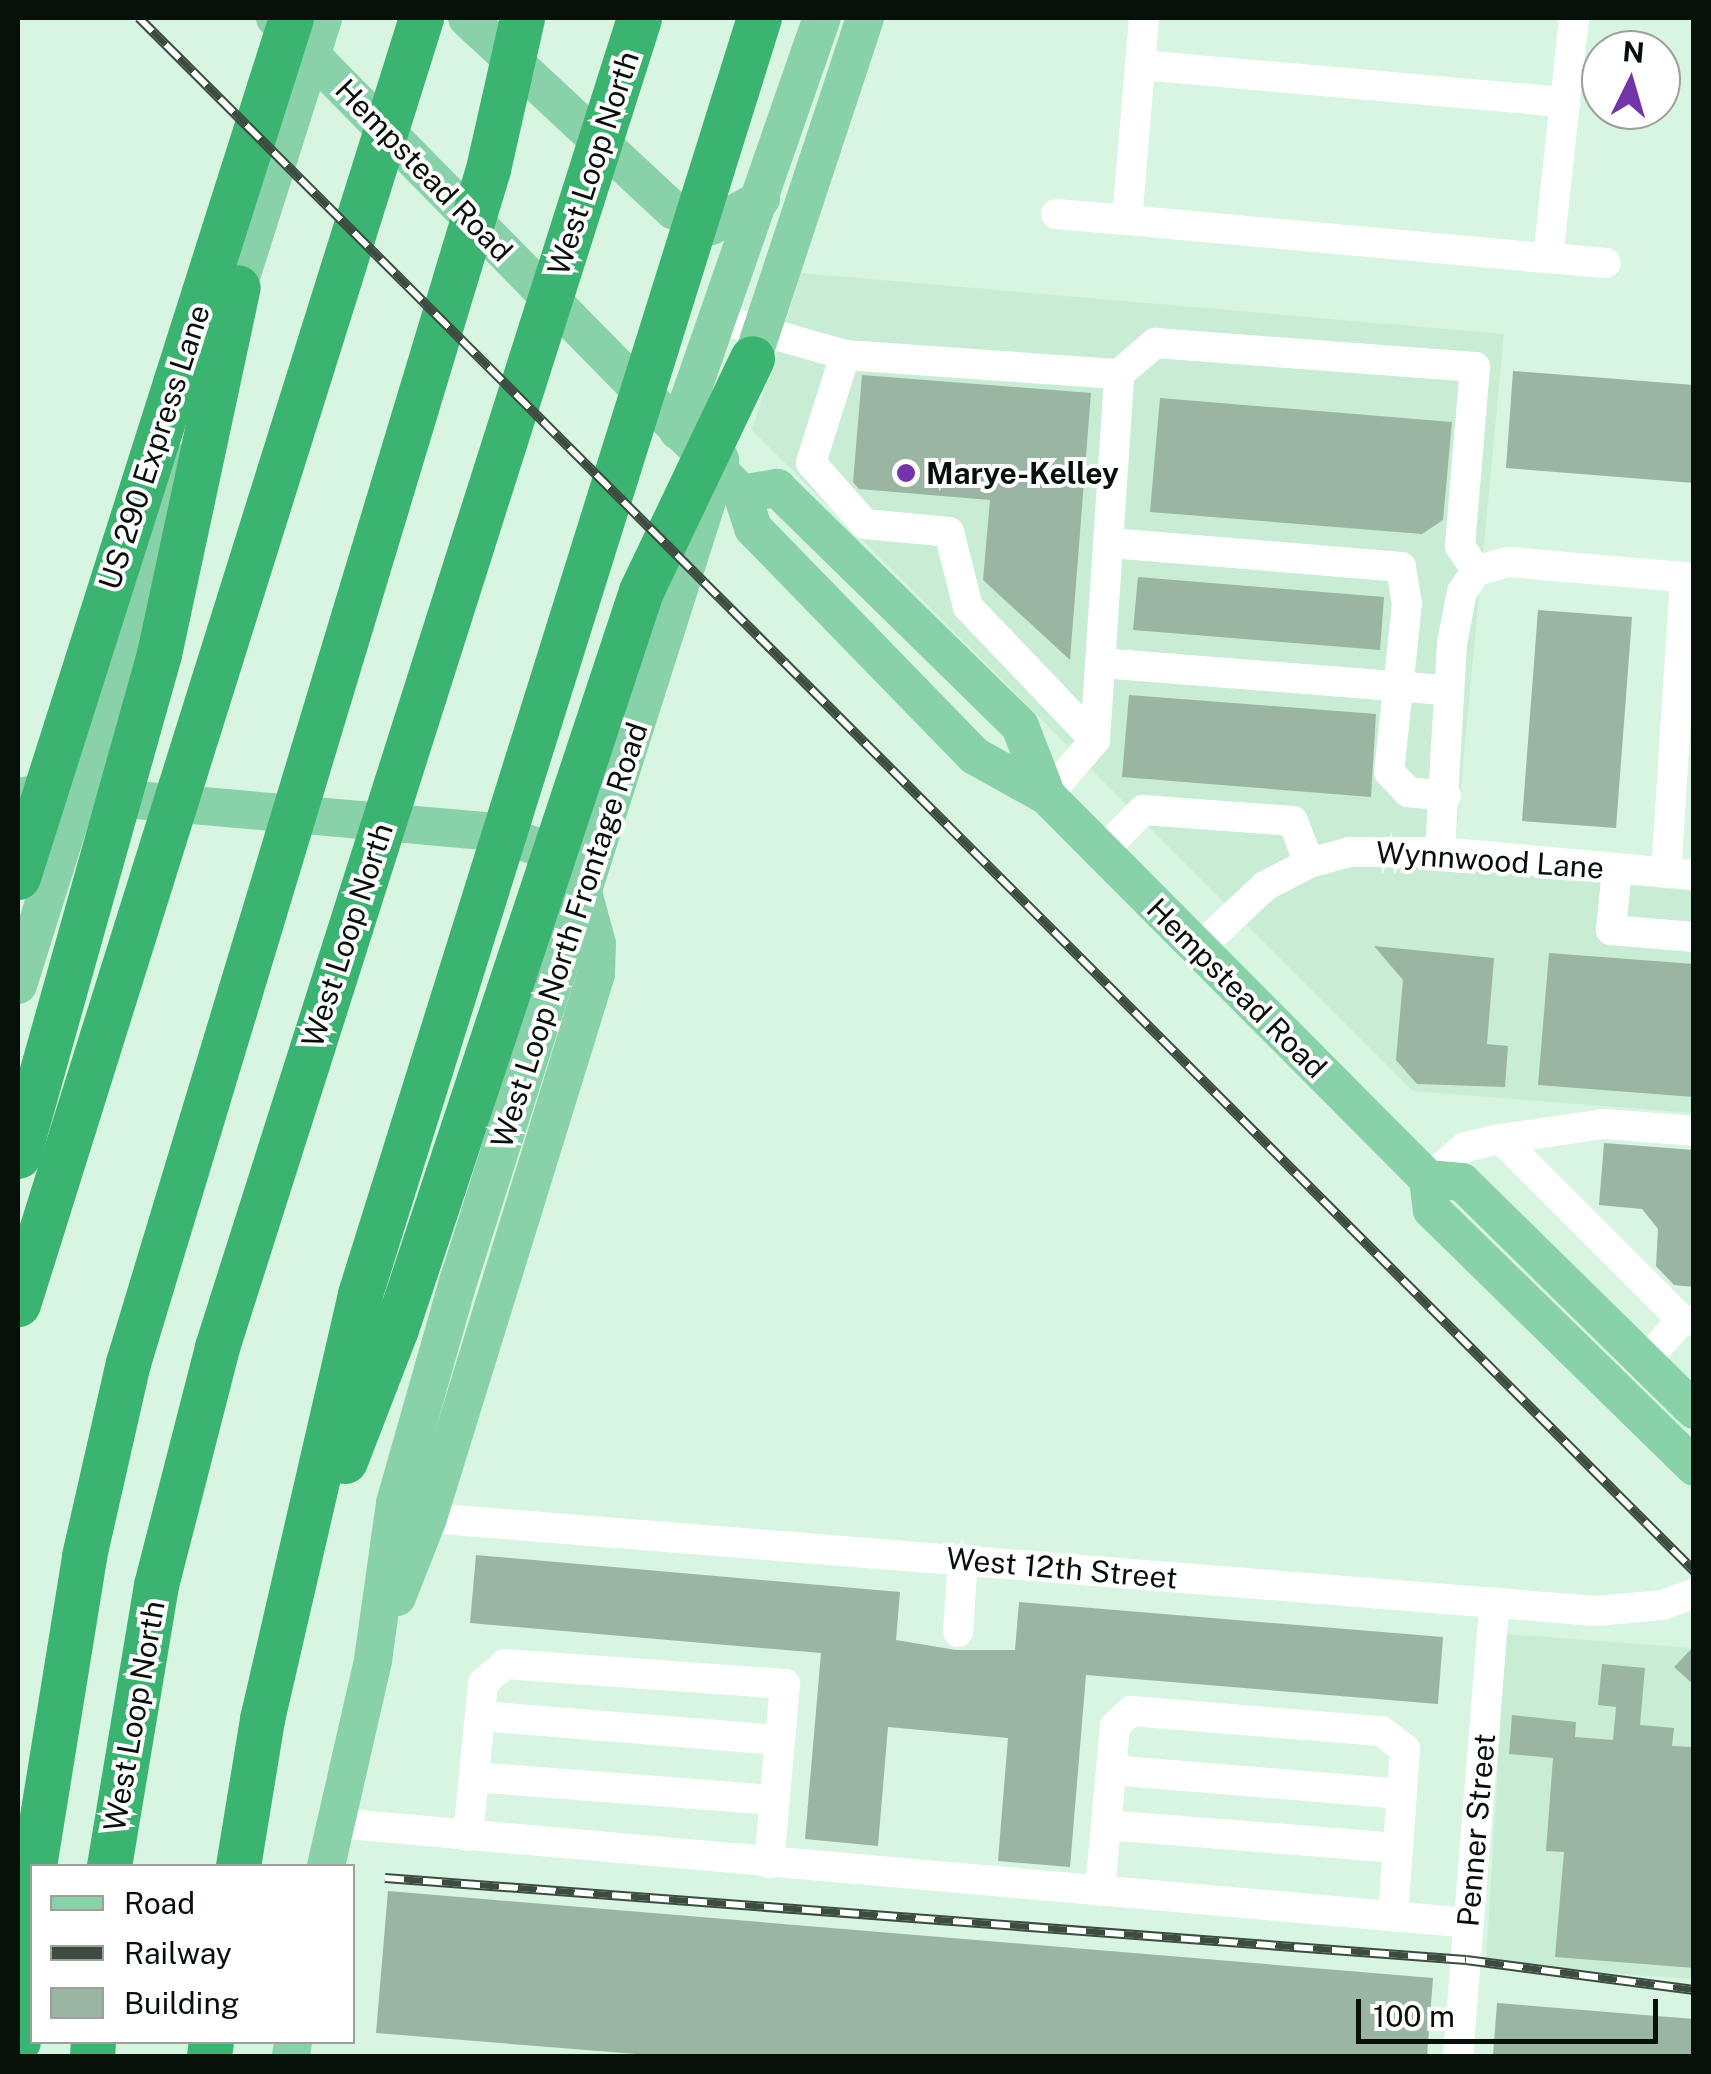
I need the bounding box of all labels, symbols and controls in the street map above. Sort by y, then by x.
north arrow [1581,30,1681,130]
text: N [1621,34,1646,69]
street label: West Loop North [540,46,646,280]
street label: Hempstead Road [328,71,520,269]
street label: US 290 Express Lane [91,300,217,594]
place label: Marye-Kelley [926,455,1119,491]
marker: Marye-Kelley [895,462,917,484]
street label: West Loop North Frontage Road [483,718,655,1152]
street label: West Loop North [294,818,400,1052]
street label: Wynnwood Lane [1375,834,1605,886]
street label: Hempstead Road [1140,891,1334,1085]
street label: West 12th Street [945,1540,1179,1596]
street label: West Loop North [96,1598,172,1834]
street label: Penner Street [1450,1732,1502,1928]
legend [30,1864,355,2044]
text: Road [124,1885,195,1921]
text: Railway [124,1935,232,1971]
scale bar [1361,1979,1664,2041]
text: Building [124,1985,239,2021]
text: 100 m [1373,1998,1455,2034]

